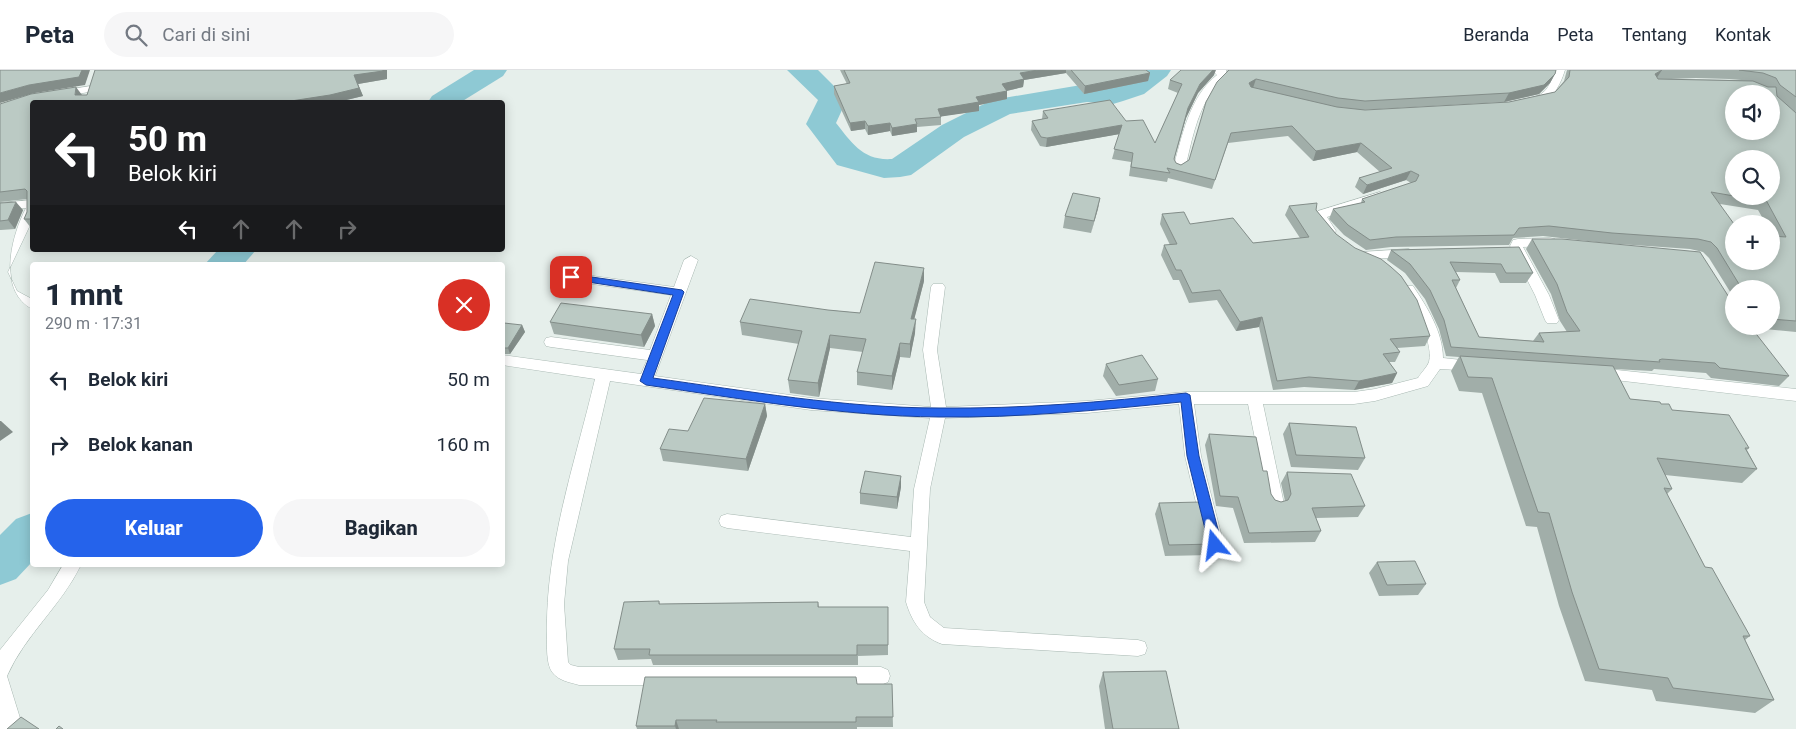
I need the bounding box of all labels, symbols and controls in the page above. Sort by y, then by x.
search box [104,12,454,57]
text: Peta [25,21,74,49]
icon: search [122,21,150,49]
text: Cari di sini [162,23,250,46]
text: Beranda [1463,24,1529,45]
text: Peta [1557,24,1594,45]
text: Tentang [1622,24,1687,45]
text: Kontak [1715,24,1771,45]
map controls [1725,85,1780,335]
button: sound [1725,85,1780,140]
text: 50 m [128,119,207,160]
icon: left [45,120,110,185]
button: search [1725,150,1780,205]
text: Belok kiri [128,161,217,186]
icon: left [174,215,202,243]
icon: ahead [227,215,255,243]
icon: ahead [280,215,308,243]
icon: right [333,215,361,243]
button: + [1725,215,1780,270]
pin [550,256,592,298]
icon: arrive [557,263,585,291]
text: 1 mnt [45,277,123,312]
button: close [438,279,490,331]
button: − [1725,280,1780,335]
text: 290 m · 17:31 [45,314,142,333]
icon: left [45,366,73,394]
text: Belok kiri [88,368,168,391]
text: 50 m [447,368,490,391]
icon: right [45,431,73,459]
text: Belok kanan [88,433,193,456]
text: 160 m [437,433,490,456]
button: Keluar [45,499,263,557]
button: Bagikan [273,499,490,557]
position arrow [1188,518,1240,570]

